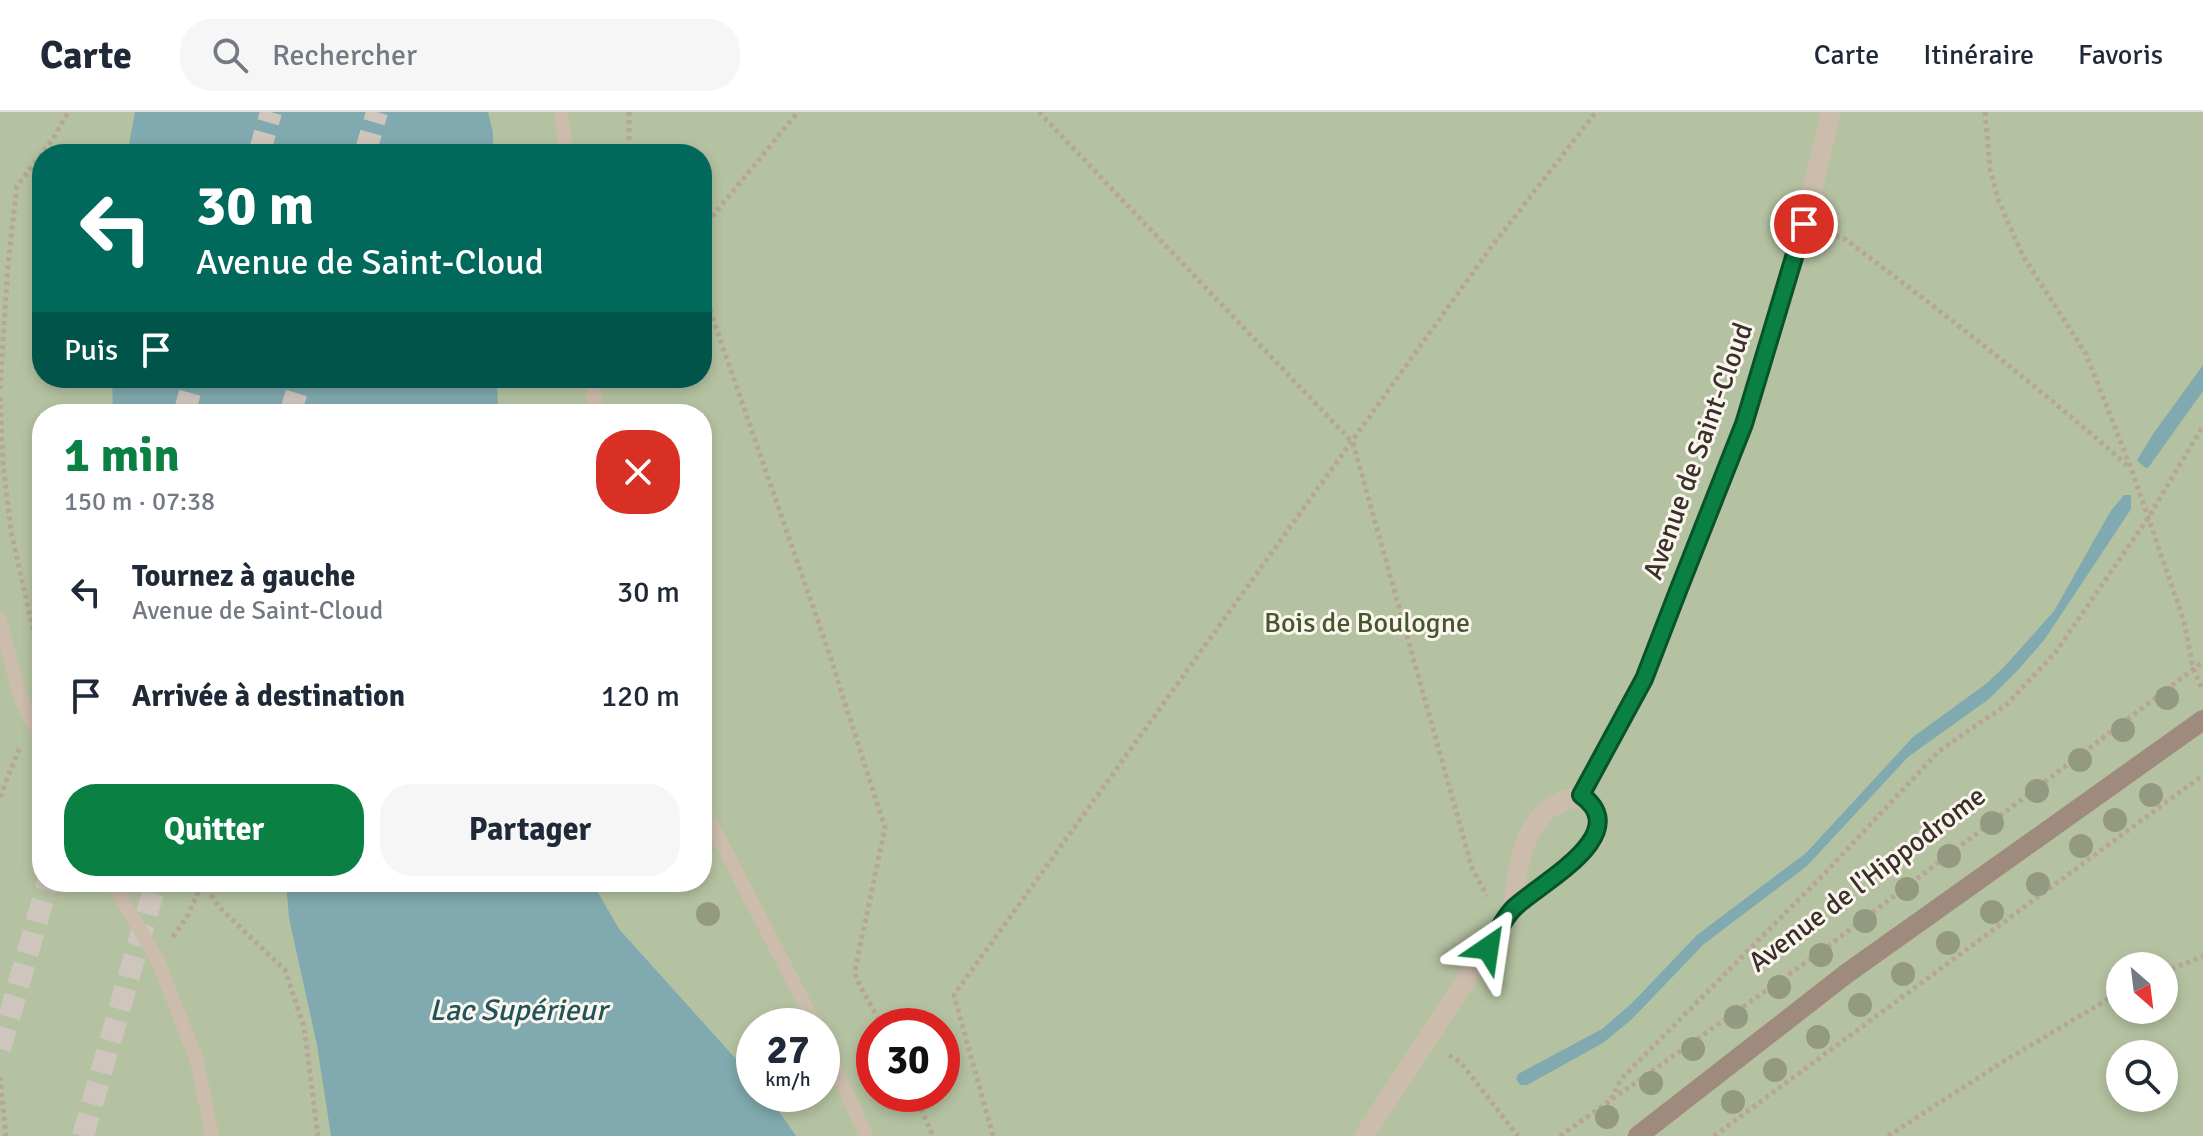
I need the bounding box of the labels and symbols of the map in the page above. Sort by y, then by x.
pin [1770,190,1838,258]
street label: Avenue de Saint-Cloud [1636,318,1760,584]
park label: Bois de Boulogne [1264,606,1470,640]
street label: Avenue de l'Hippodrome [1742,779,1992,979]
position arrow [1446,906,1530,990]
north arrow [2106,952,2178,1024]
water label: Lac Supérieur [429,992,611,1029]
speed limit sign: 30 [856,1008,960,1112]

